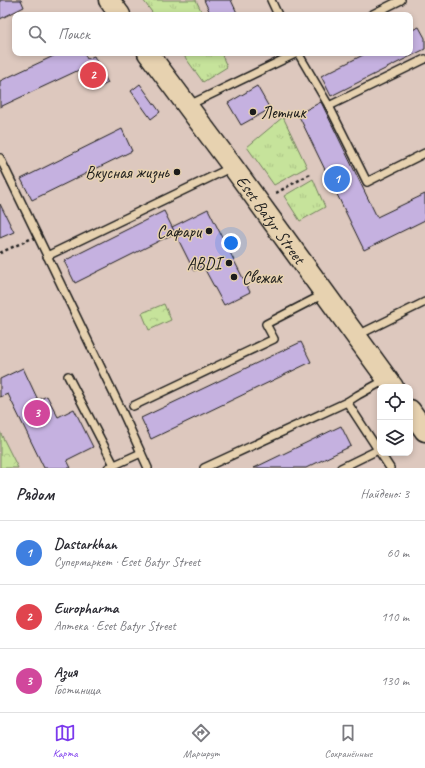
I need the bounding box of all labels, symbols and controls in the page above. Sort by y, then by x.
search box [12,12,413,56]
icon: search [26,23,48,45]
text: Поиск [58,25,90,44]
pin: 2 [80,60,106,90]
place label: Летник [261,102,307,123]
marker: Летник [248,107,258,117]
place label: Вкусная жизнь [85,162,170,184]
pin: 1 [324,164,350,194]
marker: Вкусная жизнь [172,167,182,177]
street label: Eset Batyr Street [232,171,312,270]
place label: Сафари [157,221,203,242]
marker: Сафари [204,226,214,236]
your location [221,233,241,253]
place label: ABDI [187,253,225,274]
marker: ABDI [224,258,234,268]
place label: Свежак [242,267,284,288]
marker: Свежак [229,272,239,282]
map controls [377,384,413,456]
button: locate [377,384,413,420]
pin: 3 [24,398,50,428]
button: layers [377,420,413,456]
text: Рядом [16,484,54,505]
text: Найдено: 3 [361,486,409,502]
text: Dastarkhan [54,535,117,554]
text: 1 [26,545,32,561]
text: 60 m [387,545,409,561]
text: Супермаркет · Eset Batyr Street [54,554,200,570]
text: Europharma [54,599,119,618]
text: 2 [26,609,32,625]
text: 110 m [381,609,409,625]
text: Аптека · Eset Batyr Street [54,618,176,634]
text: Азия [54,663,77,682]
text: 3 [26,673,32,689]
text: 130 m [381,673,409,689]
text: Гостиница [54,682,100,698]
tab: Карта [53,722,78,760]
tab: Маршрут [183,722,219,760]
tab: Сохранённые [325,722,372,760]

